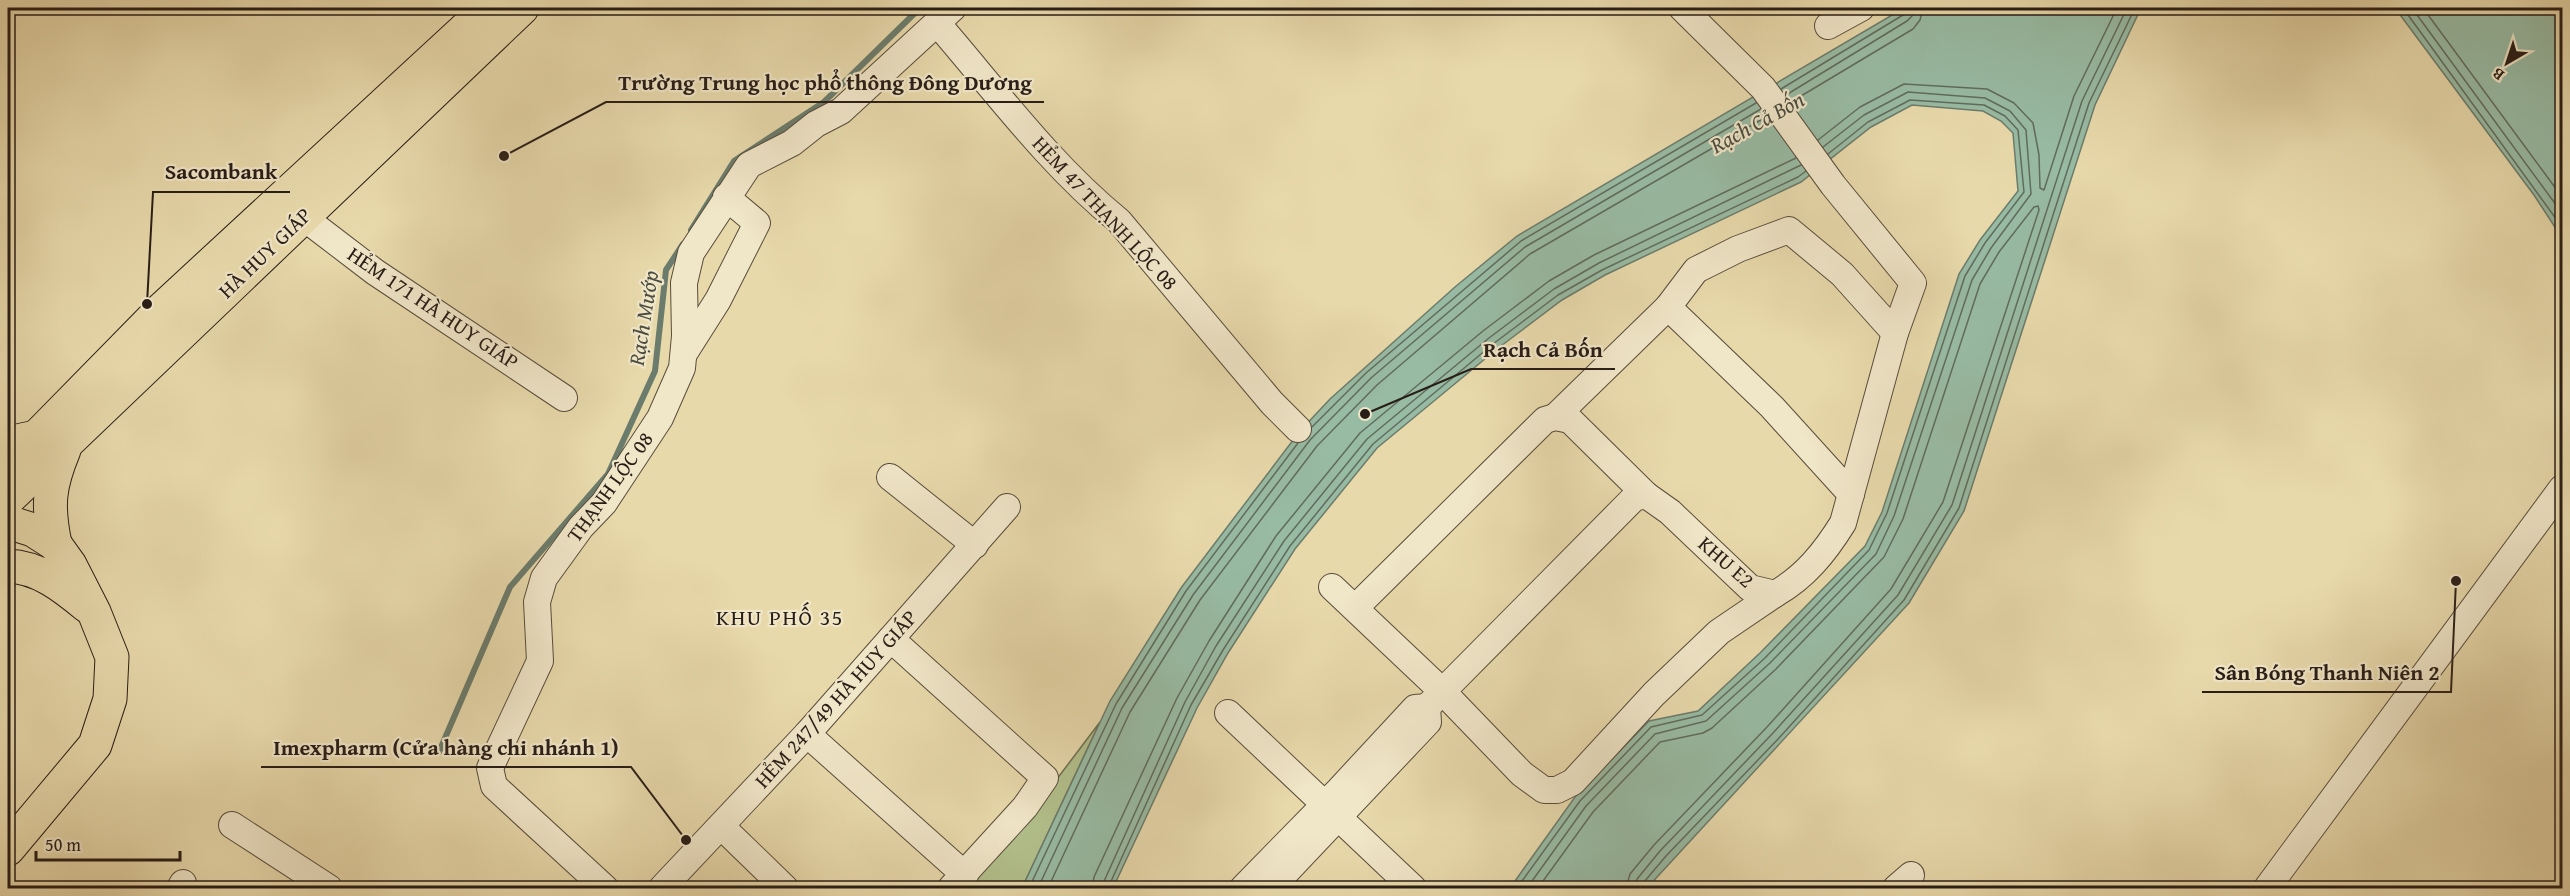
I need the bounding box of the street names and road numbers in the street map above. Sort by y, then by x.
street label: HẺM 47 THẠNH LỘC 08 [1025,129,1185,297]
street label: HÀ HUY GIÁP [211,200,318,305]
street label: HẺM 171 HÀ HUY GIÁP [341,239,525,376]
street label: THẠNH LỘC 08 [559,425,660,548]
street label: KHU E2 [1691,528,1761,595]
street label: HẺM 247/49 HÀ HUY GIÁP [747,603,924,795]

